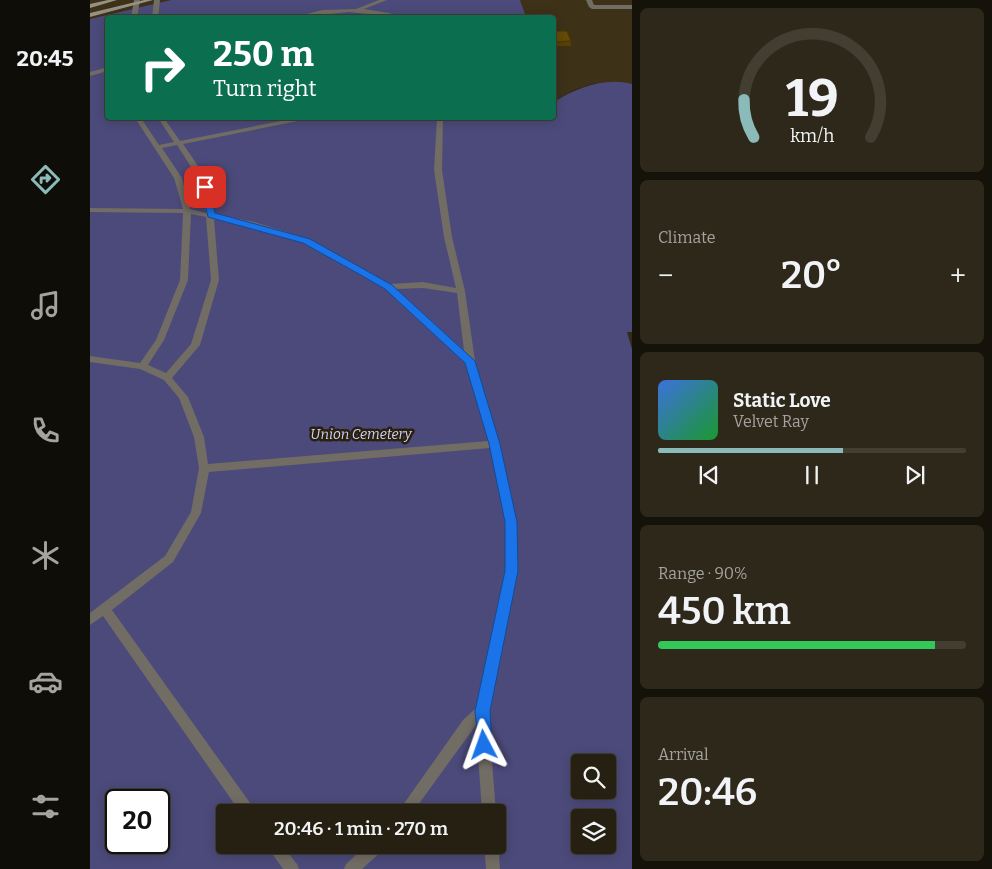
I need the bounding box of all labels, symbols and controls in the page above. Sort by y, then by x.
text: 250 m [213,33,314,75]
icon: right [130,35,195,100]
text: 20:45 [17,45,73,72]
text: 19 [785,67,839,130]
text: Turn right [213,75,316,102]
text: km/h [790,125,834,147]
icon: directions [28,162,63,197]
pin [184,166,226,208]
icon: arrive [191,173,219,201]
text: Climate [658,228,716,247]
text: 20° [781,252,843,298]
text: − [658,259,673,292]
text: + [950,259,966,292]
icon: music [28,288,63,323]
text: Static Love [733,389,831,412]
text: Velvet Ray [733,412,809,431]
icon: phone [28,413,63,448]
park label: Union Cemetery [310,426,413,443]
icon: previous [695,461,723,489]
icon: pause [798,461,826,489]
icon: next [901,461,929,489]
icon: climate [28,538,63,573]
text: Range · 90% [658,564,748,583]
text: 450 km [658,588,791,634]
icon: car [28,664,63,699]
position arrow [457,718,509,770]
text: Arrival [658,745,709,764]
map controls [571,754,616,854]
button: search [571,754,616,799]
text: 20:46 [658,769,757,815]
icon: filters [28,789,63,824]
speed limit sign: 20 [105,789,170,854]
button: layers [571,809,616,854]
text: 20:46 · 1 min · 270 m [274,817,448,840]

